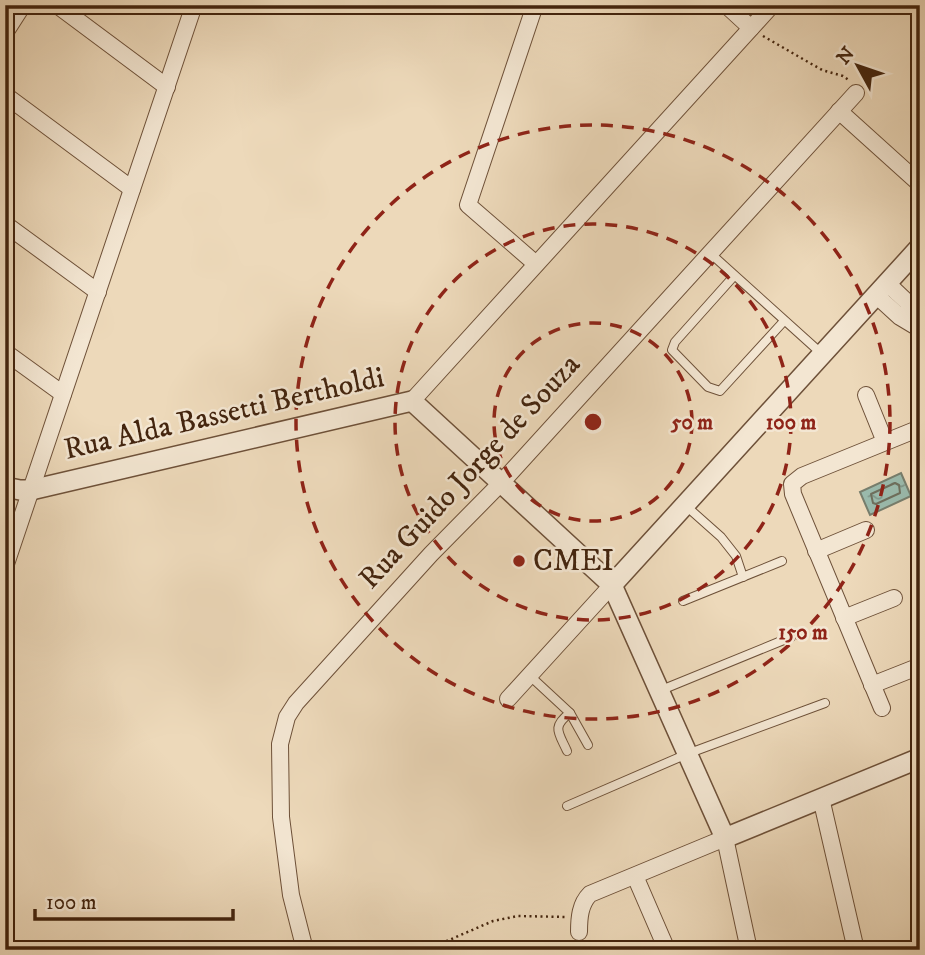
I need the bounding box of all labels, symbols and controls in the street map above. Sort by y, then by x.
north arrow [824,32,894,102]
text: N [832,42,860,69]
street label: Rua Guido Jorge de Souza [352,347,589,597]
street label: Rua Alda Bassetti Bertholdi [60,359,388,469]
centre of rings [581,410,605,434]
text: 50 m [670,410,713,436]
text: 100 m [766,410,816,436]
place label: CMEI [533,543,614,580]
marker: CMEI [511,553,527,569]
text: 150 m [778,620,828,646]
scale bar [35,878,233,922]
text: 100 m [46,890,97,916]

